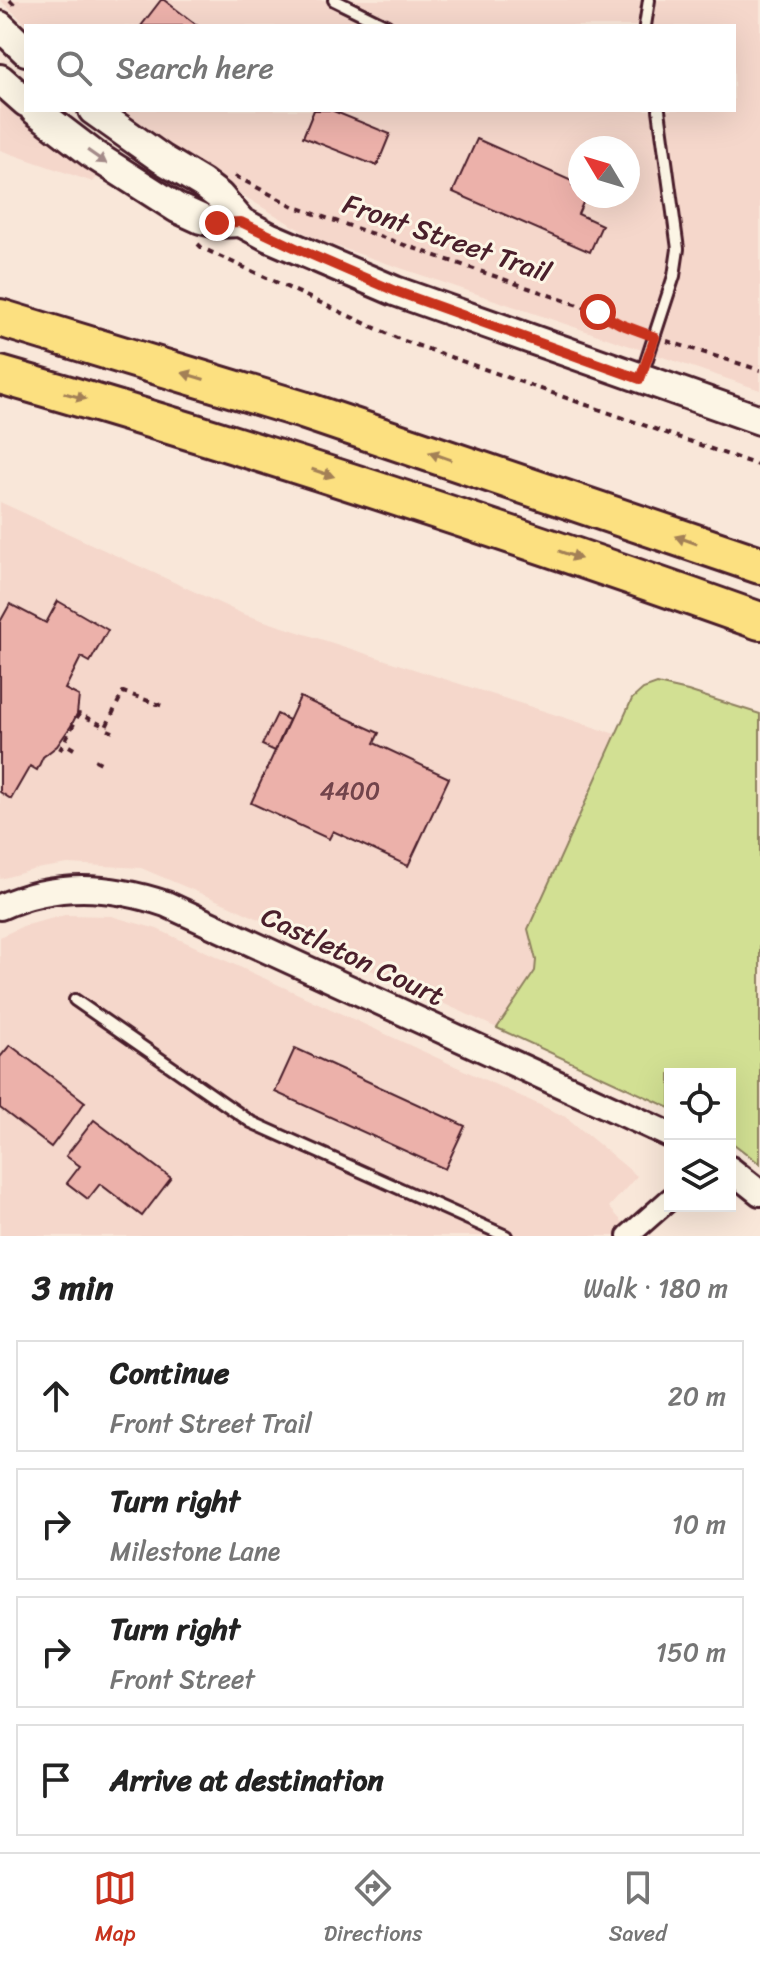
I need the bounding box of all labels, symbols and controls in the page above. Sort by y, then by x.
search box [24,24,736,112]
text: Search here [116,41,274,95]
icon: search [52,46,96,90]
north arrow [568,136,640,208]
one-way arrow [87,149,108,164]
street label: Front Street Trail [336,179,559,297]
route end [199,205,235,241]
route start [580,294,616,330]
one-way arrow [180,369,204,382]
one-way arrow [63,390,87,403]
one-way arrow [428,450,452,462]
one-way arrow [312,467,336,479]
one-way arrow [674,533,698,545]
one-way arrow [558,549,582,561]
house number: 4400 [320,770,380,812]
street label: Castleton Court [253,892,453,1020]
map controls [664,1068,736,1212]
button: locate [664,1068,736,1140]
button: layers [664,1140,736,1212]
text: 3 min [32,1258,113,1318]
text: Walk · 180 m [583,1265,728,1311]
text: Continue [110,1346,229,1400]
text: 20 m [668,1373,726,1419]
icon: ahead [34,1374,78,1418]
text: Front Street Trail [110,1400,312,1446]
text: Turn right [110,1474,240,1528]
text: 10 m [672,1501,726,1547]
icon: right [34,1502,78,1546]
text: Milestone Lane [110,1528,280,1574]
text: Turn right [110,1602,240,1656]
text: 150 m [656,1629,726,1675]
icon: right [34,1630,78,1674]
text: Front Street [110,1656,255,1702]
text: Arrive at destination [110,1753,384,1807]
icon: arrive [34,1758,78,1802]
tab: Map [93,1866,137,1953]
tab: Directions [324,1866,422,1953]
tab: Saved [609,1866,667,1953]

